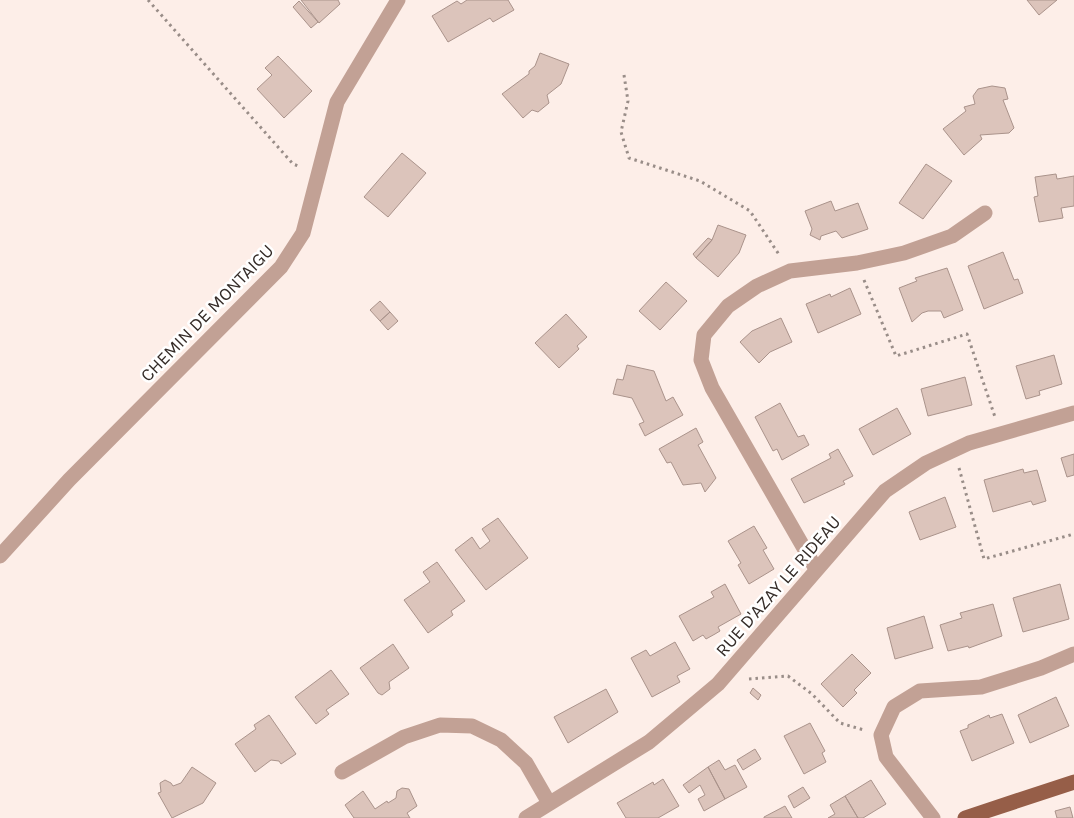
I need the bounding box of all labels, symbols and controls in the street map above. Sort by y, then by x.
street label: CHEMIN DE MONTAIGU [136,240,278,386]
street label: RUE D'AZAY LE RIDEAU [711,511,845,661]

